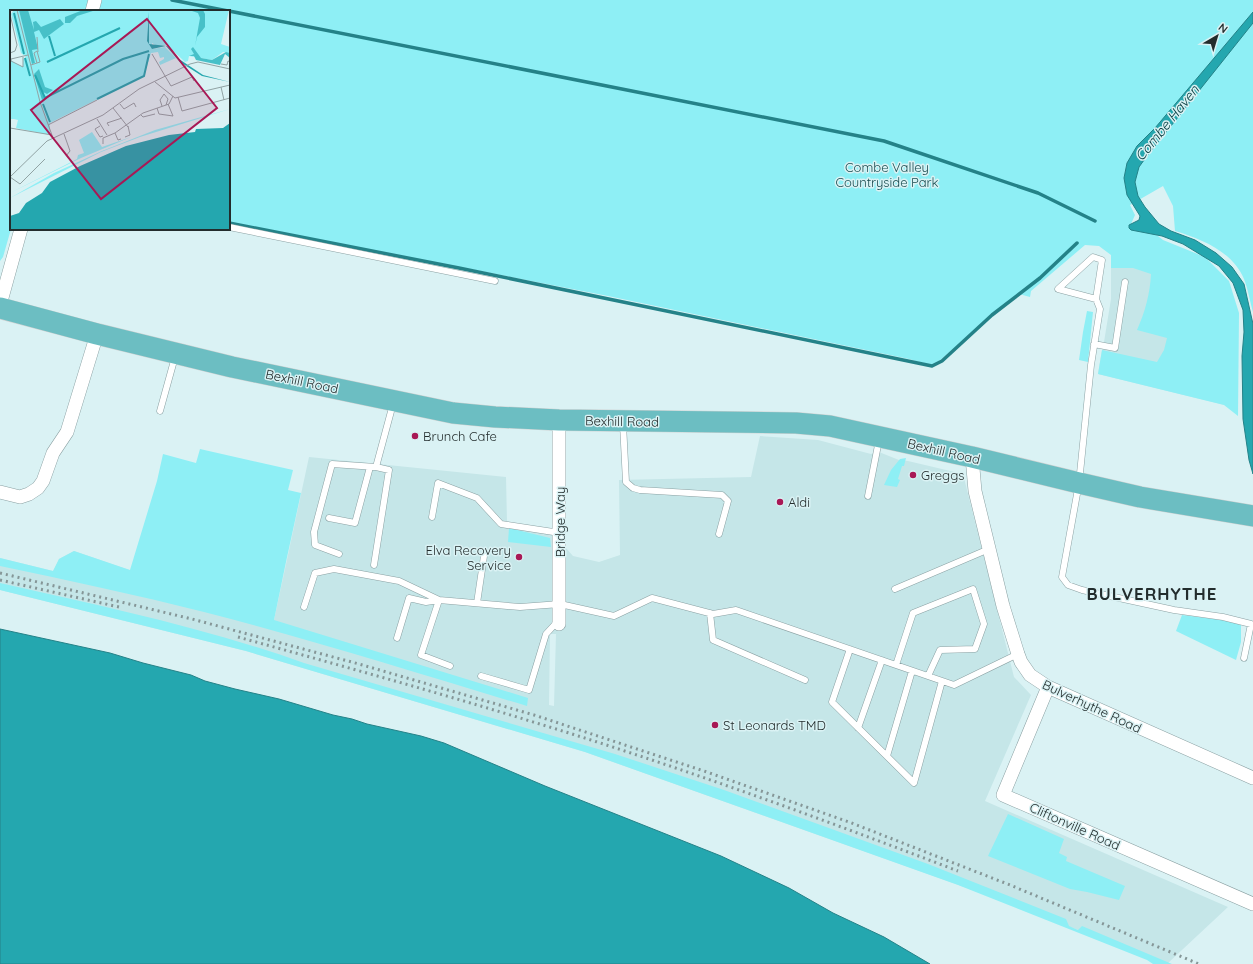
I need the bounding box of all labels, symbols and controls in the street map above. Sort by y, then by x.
inset map [10,10,230,230]
north arrow [1197,16,1237,56]
text: N [1216,20,1231,36]
water label: Combe Haven [1131,81,1204,165]
park label: Combe Valley Countryside Park [835,159,939,190]
street label: Bexhill Road [264,365,340,397]
street label: Bexhill Road [585,412,659,430]
place label: Brunch Cafe [423,428,497,444]
marker: Brunch Cafe [410,431,420,441]
street label: Bexhill Road [906,435,982,467]
place label: Greggs [921,467,964,483]
marker: Greggs [908,470,918,480]
street label: Bridge Way [552,487,568,557]
place label: Aldi [788,494,810,510]
marker: Aldi [775,497,785,507]
place label: Elva Recovery Service [426,542,511,573]
marker: Elva Recovery Service [514,552,524,562]
district label: BULVERHYTHE [1087,583,1217,604]
street label: Bulverhythe Road [1040,676,1144,736]
place label: St Leonards TMD [723,717,826,733]
marker: St Leonards TMD [710,720,720,730]
street label: Cliftonville Road [1027,799,1123,853]

